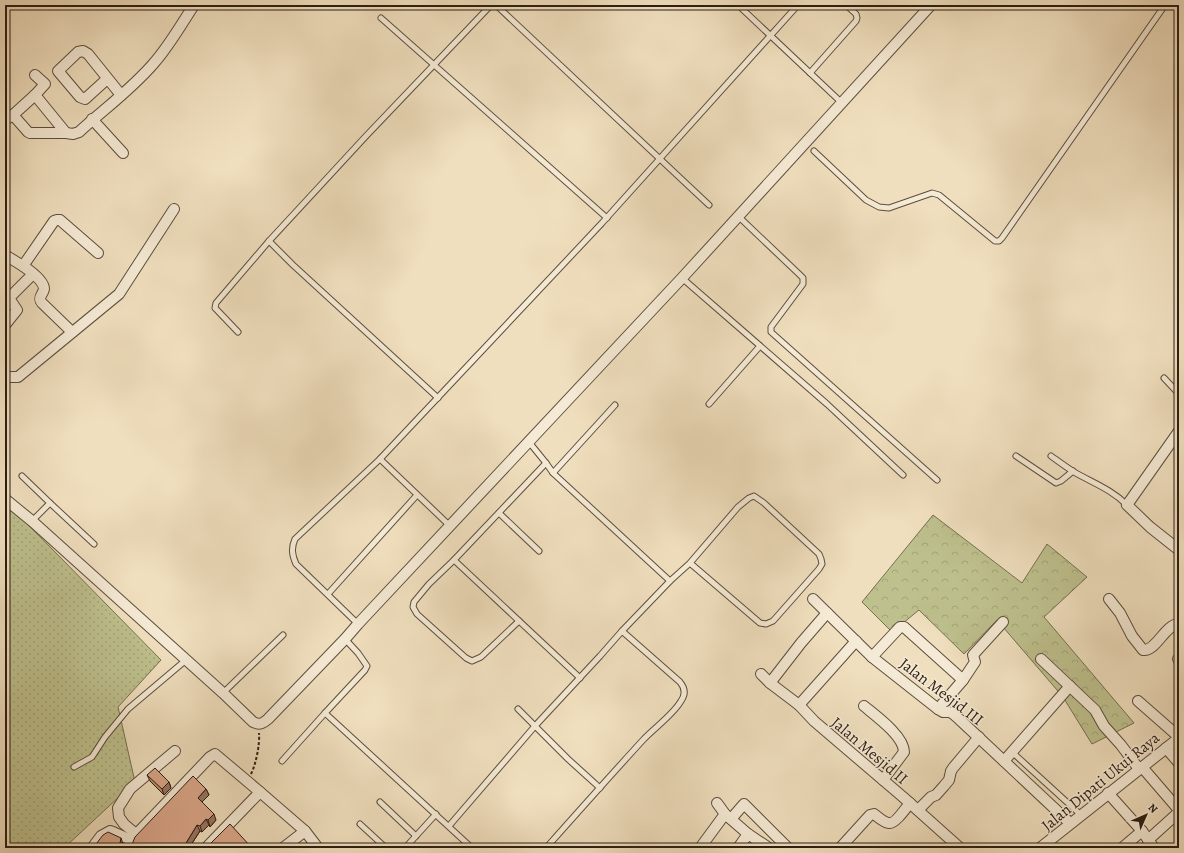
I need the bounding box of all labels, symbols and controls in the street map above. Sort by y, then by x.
street label: Jalan Mesjid III [895,653,988,731]
street label: Jalan Mesjid II [826,712,912,789]
street label: Jalan Dipati Ukui Raya [1037,727,1165,836]
north arrow [1126,795,1166,835]
text: N [1145,800,1161,816]

